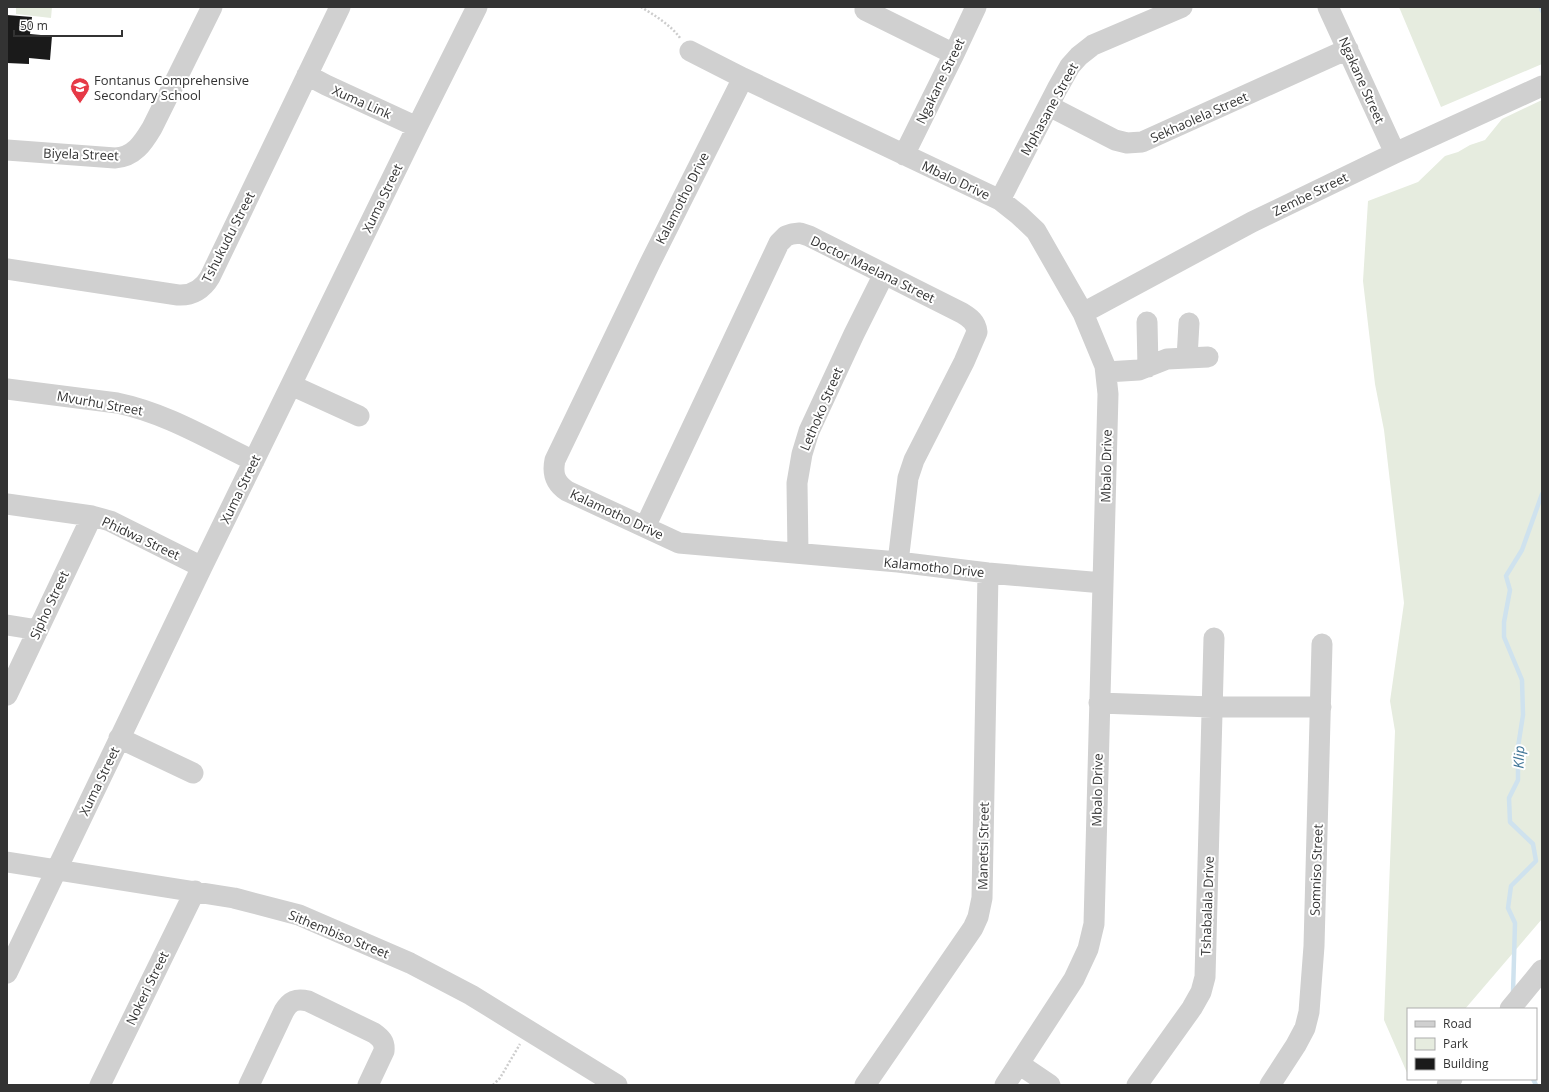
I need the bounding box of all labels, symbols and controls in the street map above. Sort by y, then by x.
scale bar [14,12,122,38]
text: 50 m [20,17,48,34]
street label: Ngakane Street [1335,34,1389,127]
street label: Ngakane Street [912,35,969,127]
street label: Mphasane Street [1016,59,1082,159]
place label: Fontanus Comprehensive Secondary School [94,71,249,104]
school or university icon: Fontanus Comprehensive Secondary School [69,76,91,104]
street label: Xuma Link [330,81,395,123]
street label: Sekhaolela Street [1147,87,1251,147]
street label: Biyela Street [43,144,119,164]
street label: Kalamotho Drive [651,149,713,247]
street label: Mbalo Drive [919,156,993,204]
street label: Xuma Street [358,160,407,235]
street label: Zembe Street [1269,168,1351,220]
street label: Tshukudu Street [197,188,259,286]
street label: Doctor Maelana Street [808,231,938,307]
street label: Lethoko Street [795,364,847,453]
street label: Mvurhu Street [56,387,145,419]
street label: Mbalo Drive [1096,429,1116,503]
street label: Xuma Street [216,451,265,526]
street label: Kalamotho Drive [567,484,667,544]
street label: Phidwa Street [99,512,183,564]
street label: Kalamotho Drive [883,553,985,581]
street label: Sipho Street [25,567,73,642]
street label: Xuma Street [75,743,124,818]
water label: Klip [1509,745,1528,769]
street label: Mbalo Drive [1087,753,1107,827]
street label: Manetsi Street [973,801,993,890]
street label: Somniso Street [1305,823,1327,916]
street label: Tshabalala Drive [1196,856,1218,956]
street label: Sithembiso Street [286,906,392,963]
street label: Nokeri Street [121,948,173,1028]
legend [1407,1008,1537,1080]
text: Road [1443,1015,1472,1032]
text: Park [1443,1035,1469,1052]
text: Building [1443,1055,1489,1072]

